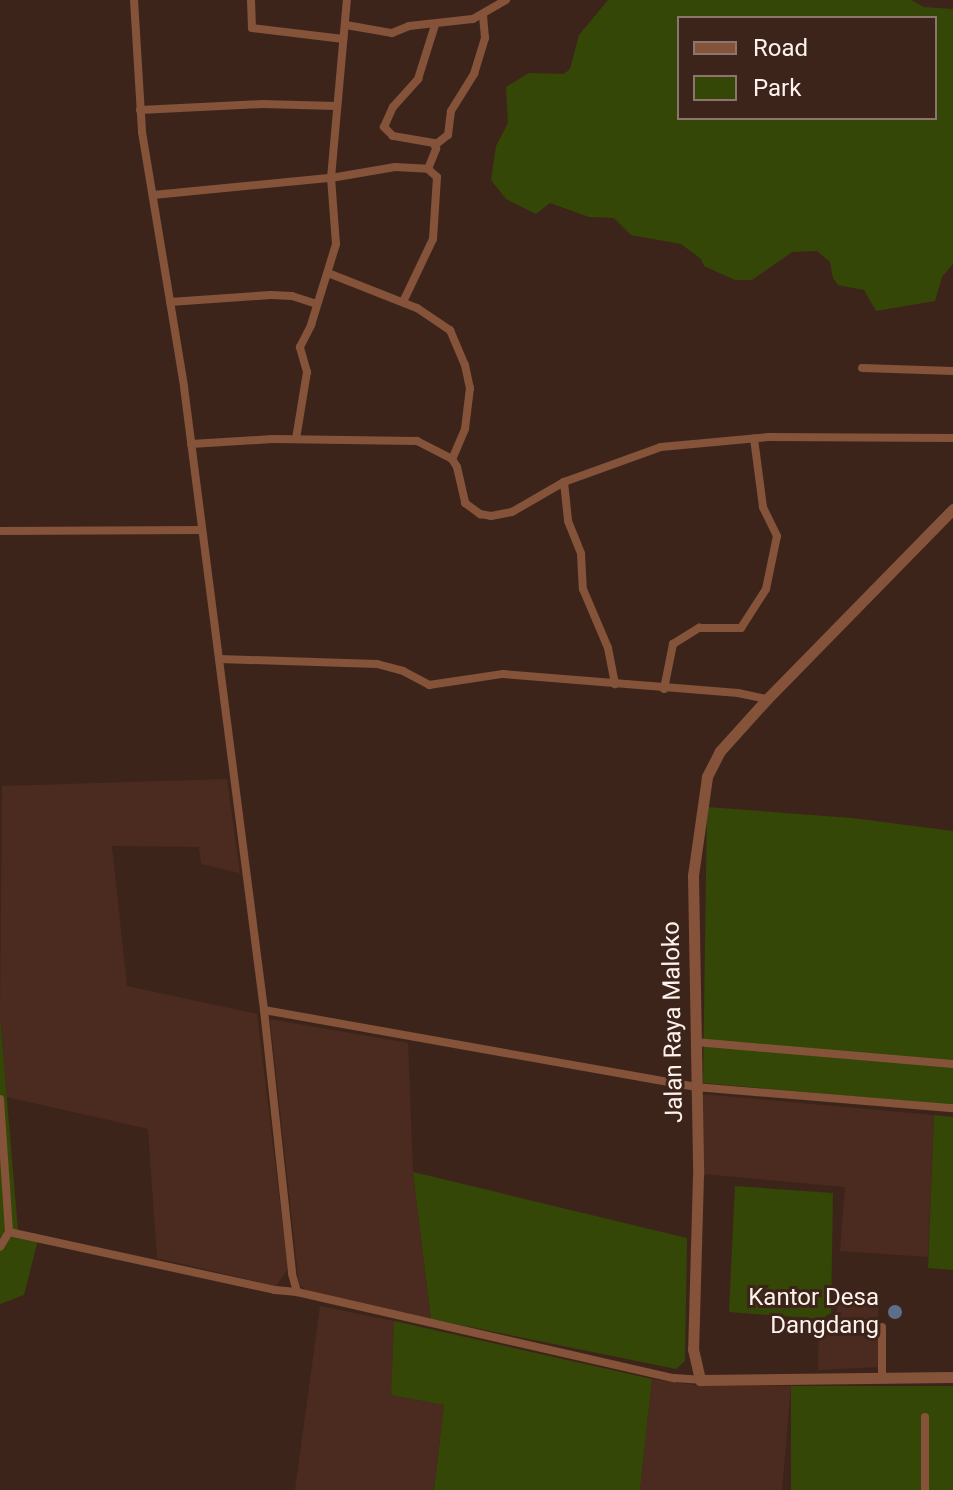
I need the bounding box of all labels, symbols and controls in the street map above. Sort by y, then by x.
legend [677,16,937,120]
text: Road [753,34,808,62]
text: Park [753,74,801,102]
street label: Jalan Raya Maloko [657,921,689,1123]
place label: Kantor Desa Dangdang [748,1284,879,1340]
marker: Kantor Desa Dangdang [886,1303,904,1321]

